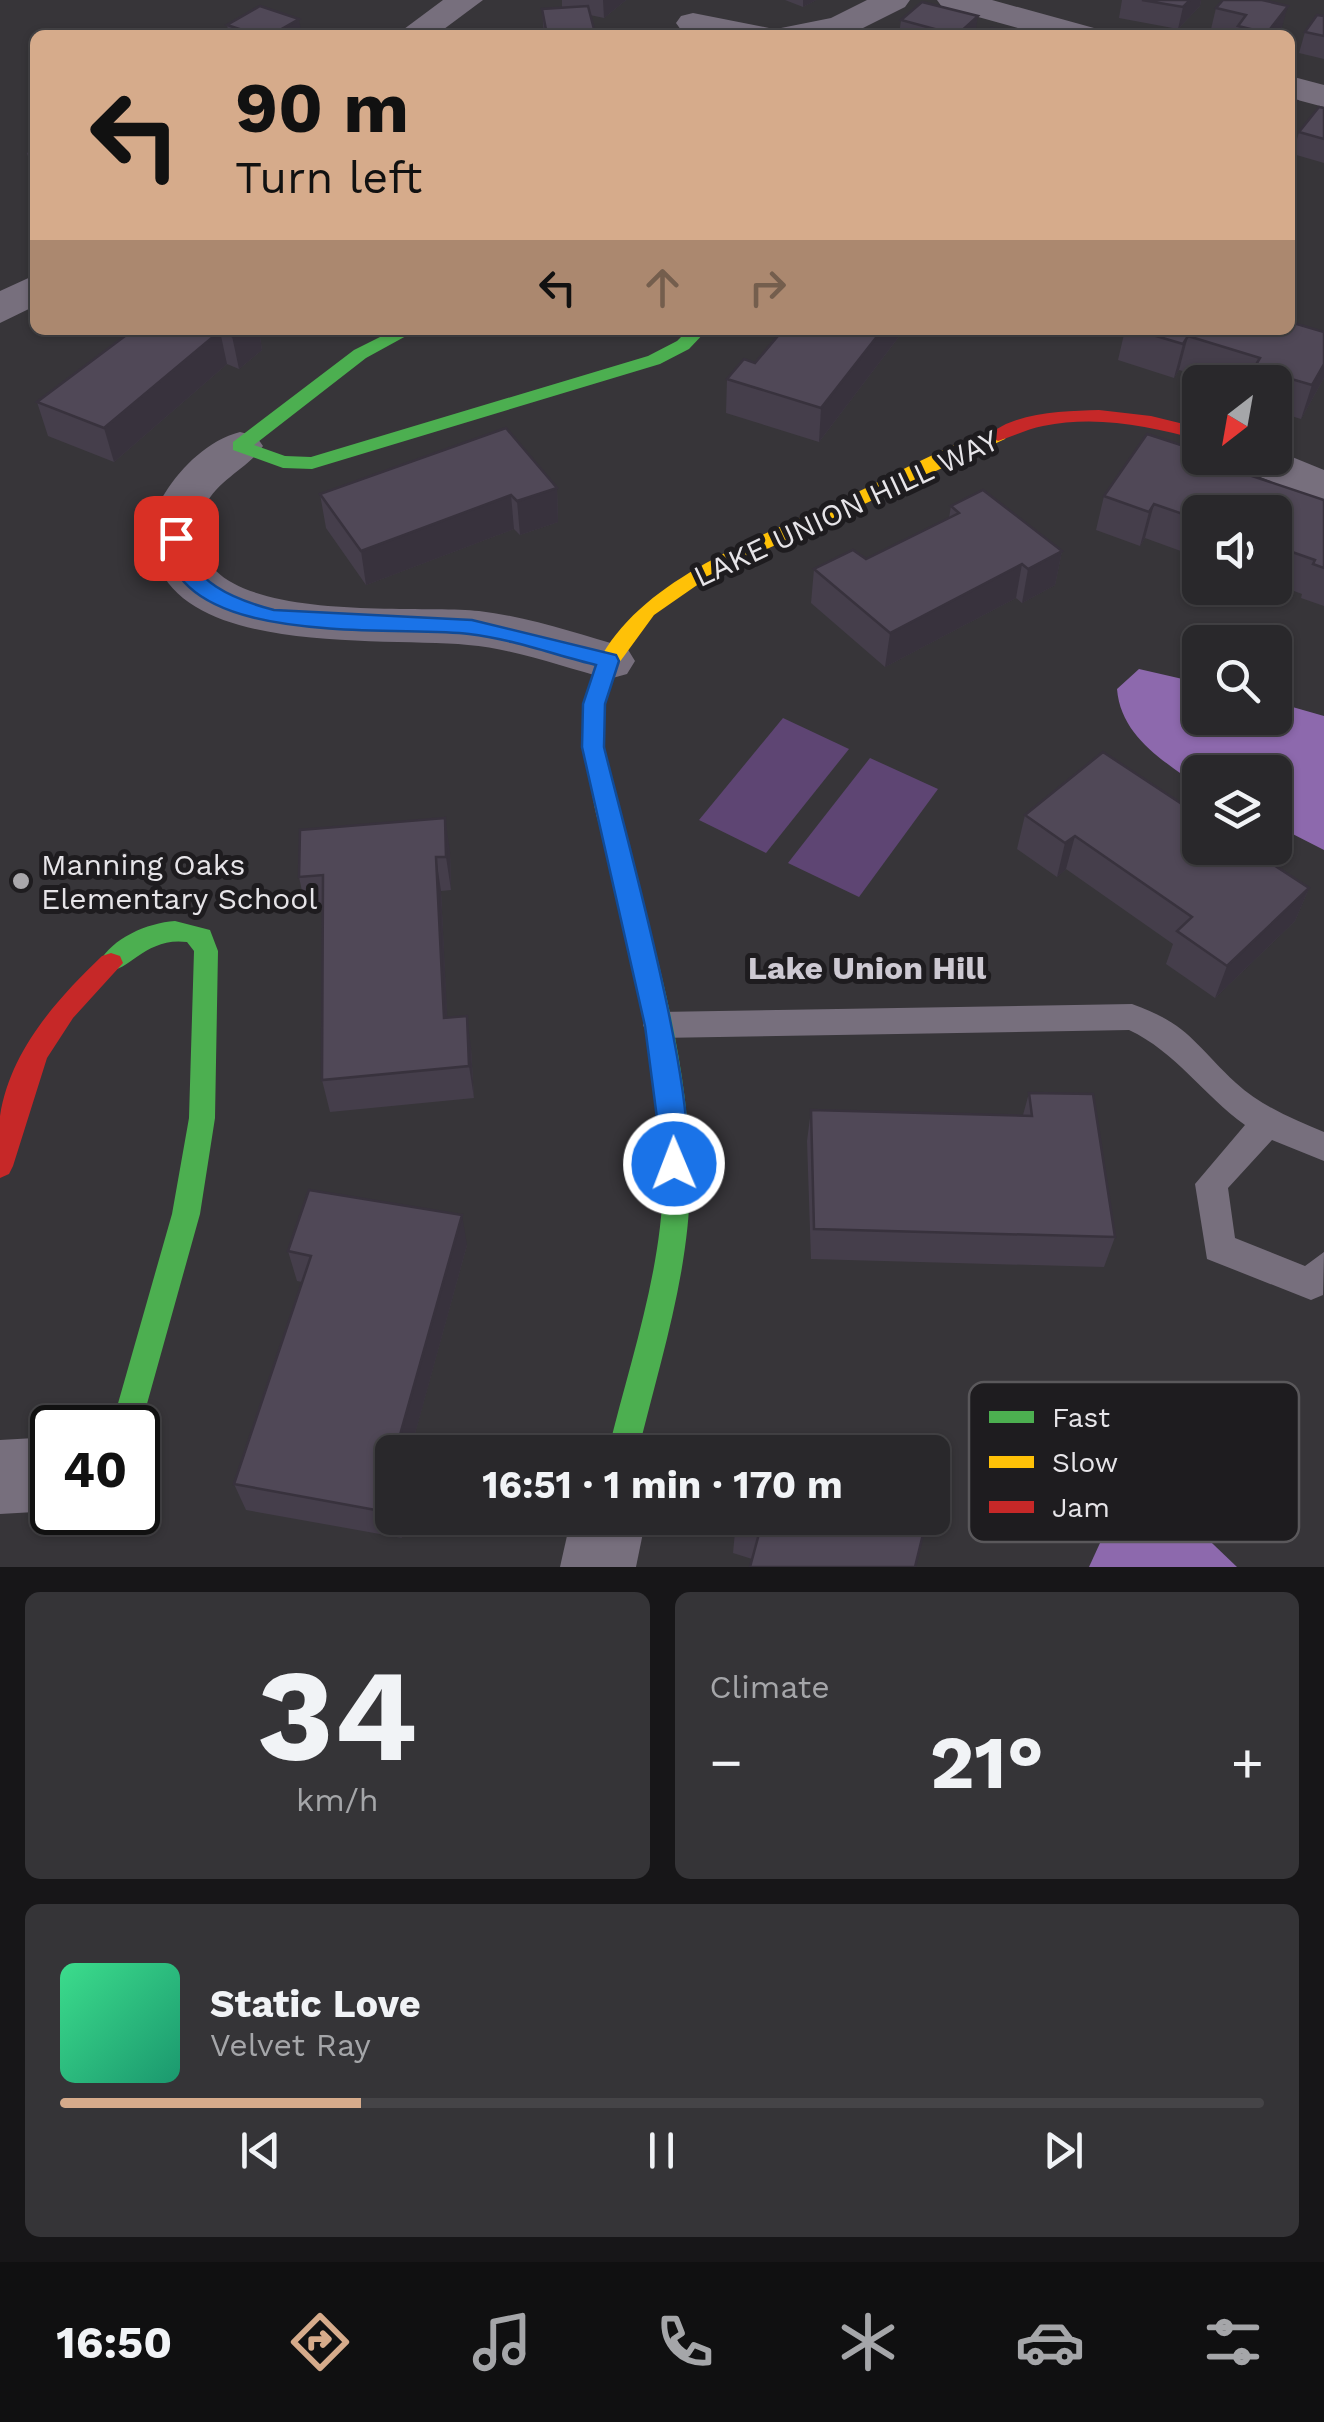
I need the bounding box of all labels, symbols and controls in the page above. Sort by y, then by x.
text: 90 m [235,67,409,149]
icon: left [70,70,200,200]
text: Turn left [235,151,422,204]
icon: left [530,260,585,315]
icon: ahead [635,260,690,315]
icon: right [740,260,795,315]
north arrow [1182,365,1292,475]
map controls [1182,365,1292,865]
street label: LAKE UNION HILL WAY [688,422,1004,594]
button: sound [1182,495,1292,605]
pin [134,496,219,581]
icon: arrive [149,511,204,566]
button: search [1182,625,1292,735]
button: layers [1182,755,1292,865]
place label: Manning Oaks Elementary School [41,847,317,916]
marker: Manning Oaks Elementary School [10,870,32,892]
district label: Lake Union Hill [748,949,987,987]
position arrow [622,1112,726,1216]
legend [969,1382,1299,1542]
text: Fast [1052,1401,1110,1434]
speed limit sign: 40 [30,1405,160,1535]
text: Slow [1052,1446,1118,1479]
text: 16:51 · 1 min · 170 m [482,1463,843,1507]
text: Jam [1052,1491,1110,1524]
text: 34 [257,1639,418,1792]
text: Climate [710,1668,830,1706]
text: 21° [930,1718,1044,1806]
text: − [710,1730,743,1794]
text: + [1231,1730,1264,1794]
text: km/h [296,1781,378,1819]
text: Static Love [210,1982,421,2026]
text: Velvet Ray [210,2026,371,2064]
icon: previous [233,2123,288,2178]
icon: pause [634,2123,689,2178]
icon: next [1036,2123,1091,2178]
icon: directions [285,2307,355,2377]
icon: music [467,2307,537,2377]
icon: phone [650,2307,720,2377]
icon: climate [833,2307,903,2377]
icon: car [1015,2307,1085,2377]
icon: filters [1198,2307,1268,2377]
text: 16:50 [56,2316,172,2369]

